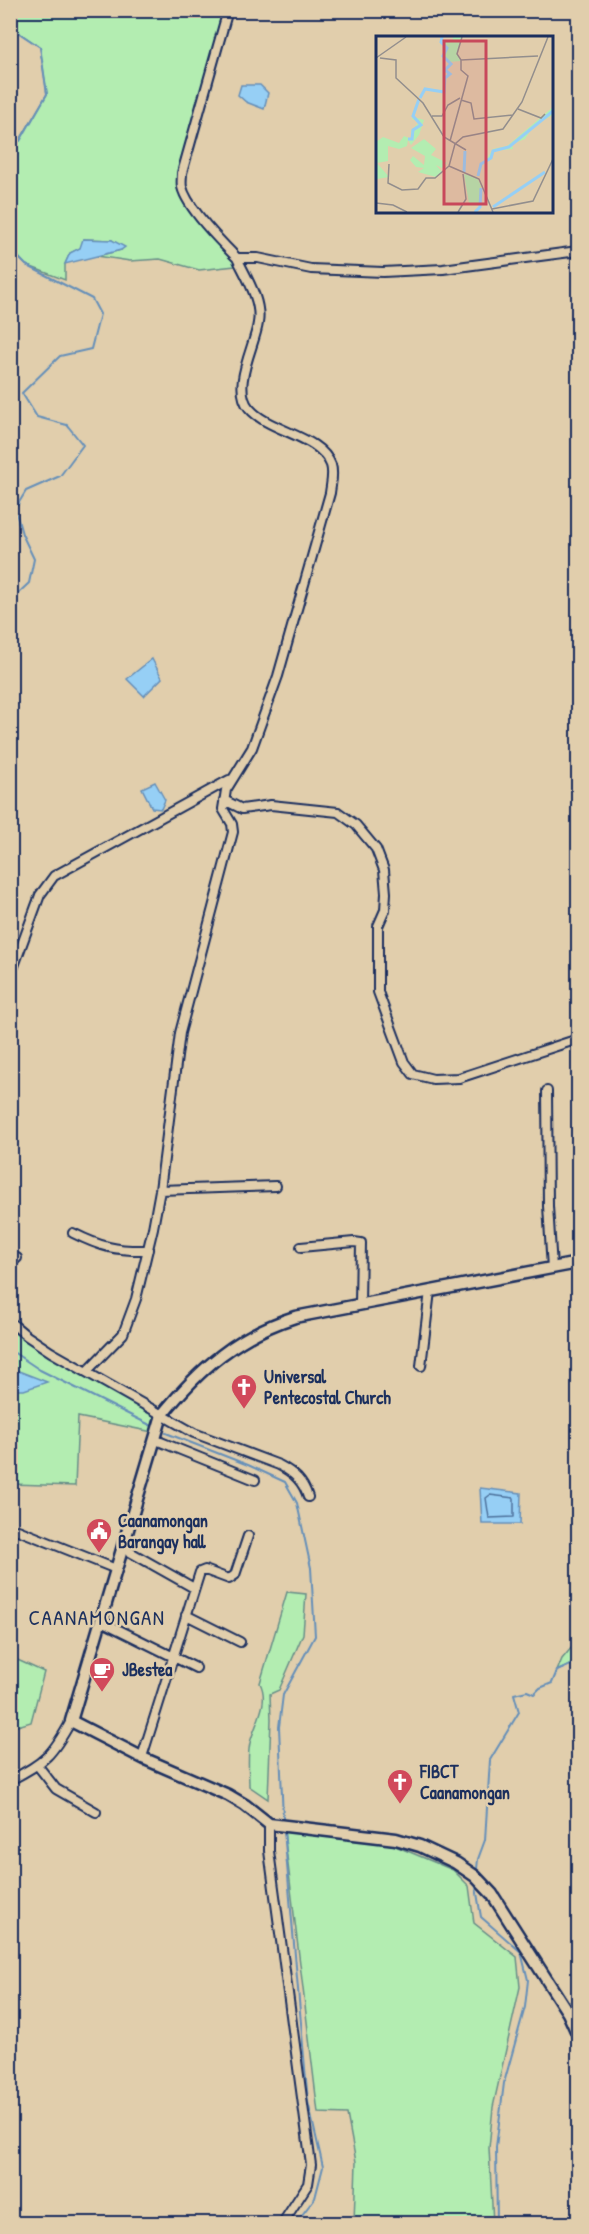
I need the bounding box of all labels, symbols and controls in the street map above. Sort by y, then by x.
inset map [376,36,553,213]
place label: Universal Pentecostal Church [264,1364,391,1410]
church icon: Universal Pentecostal Church [229,1372,259,1410]
place label: Caanamongan Barangay hall [118,1508,208,1555]
public building icon: Caanamongan Barangay hall [84,1516,114,1554]
district label: CAANAMONGAN [29,1603,165,1632]
cafe icon: JBestea [87,1655,117,1693]
place label: JBestea [122,1657,173,1682]
place label: FIBCT Caanamongan [419,1759,510,1806]
church icon: FIBCT Caanamongan [385,1767,415,1805]

